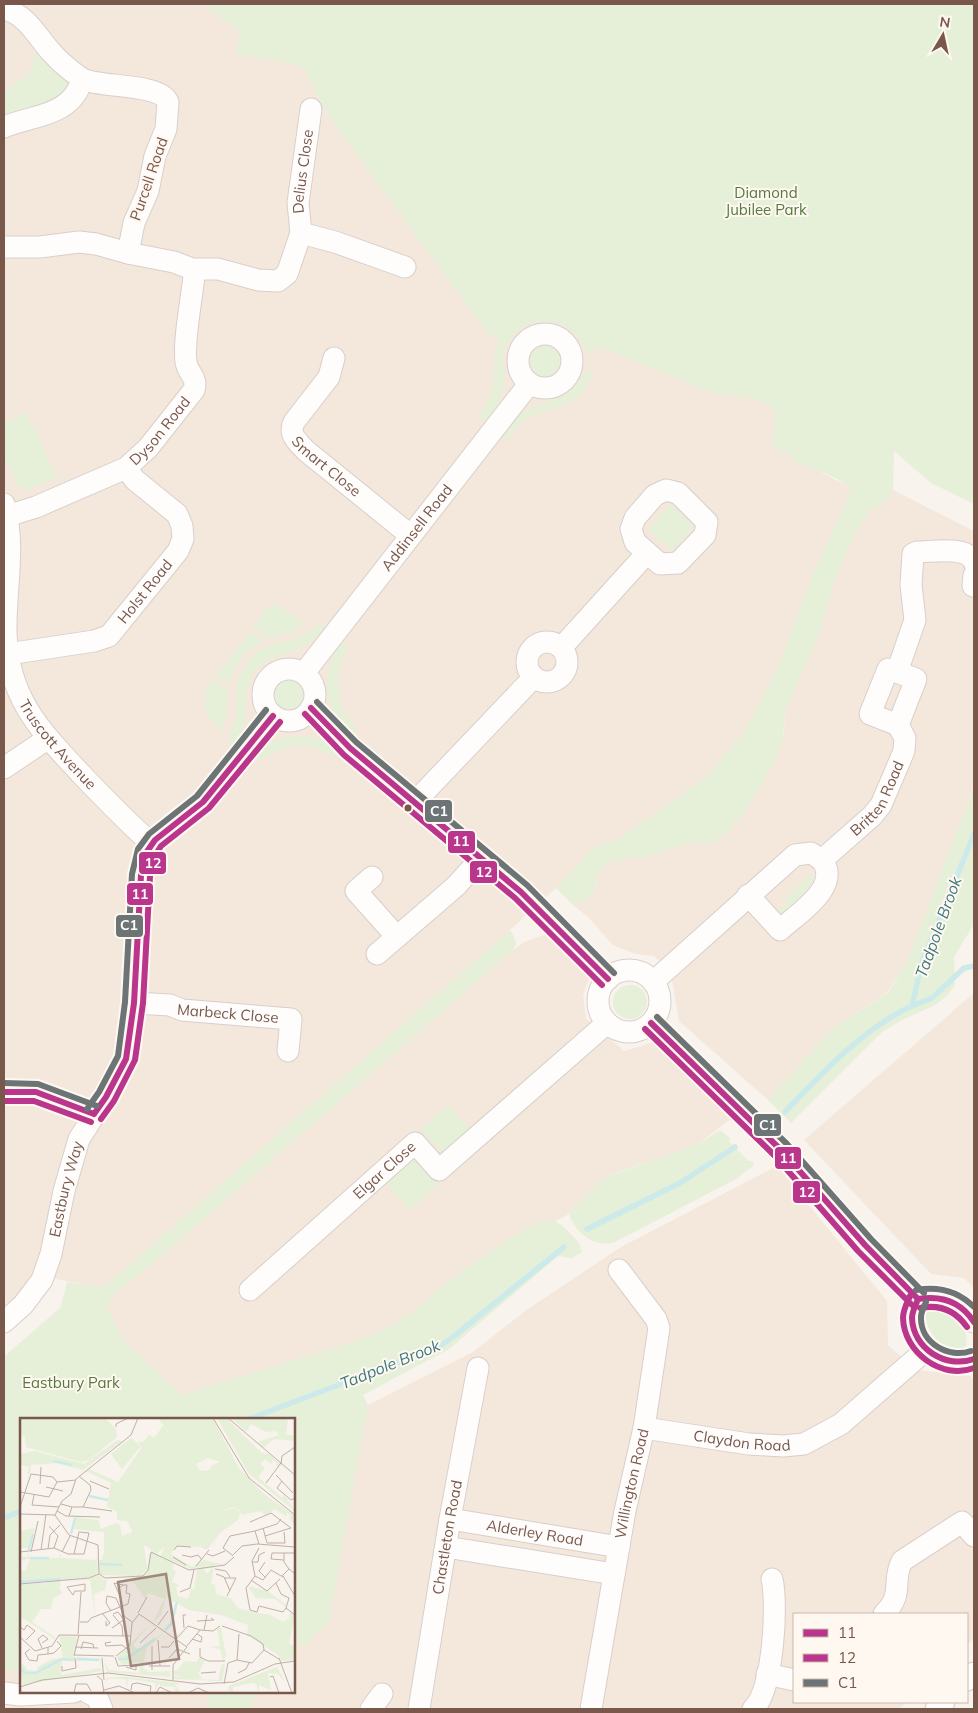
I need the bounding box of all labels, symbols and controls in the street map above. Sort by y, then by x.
north arrow [918,10,968,60]
text: N [938,12,952,32]
street label: Delius Close [288,128,317,214]
street label: Purcell Road [125,135,172,223]
park label: Diamond Jubilee Park [725,183,807,219]
street label: Dyson Road [125,392,194,469]
street label: Smart Close [288,432,365,500]
street label: Addinsell Road [377,480,456,575]
street label: Holst Road [113,555,176,627]
street label: Truscott Avenue [15,696,101,793]
street label: Britten Road [846,758,908,840]
line badge: C1 [424,799,453,823]
text: C1 [430,802,448,820]
unlabelled marker [403,803,413,813]
line badge: 11 [447,830,476,854]
text: 11 [453,832,469,850]
line badge: 12 [138,851,167,875]
text: 12 [145,854,161,872]
line badge: 12 [469,860,498,884]
text: 12 [476,863,492,881]
water label: Tadpole Brook [910,873,966,980]
line badge: 11 [126,882,154,906]
text: 11 [132,885,148,903]
line badge: C1 [115,914,144,938]
text: C1 [120,916,138,934]
street label: Marbeck Close [176,1000,279,1027]
line badge: C1 [753,1113,782,1137]
text: C1 [759,1116,777,1134]
street label: Elgar Close [349,1137,419,1203]
street label: Eastbury Way [45,1139,87,1239]
line badge: 11 [774,1146,802,1170]
text: 11 [780,1149,796,1167]
line badge: 12 [792,1180,821,1204]
text: 12 [799,1183,815,1201]
water label: Tadpole Brook [337,1335,444,1393]
park label: Eastbury Park [22,1373,120,1392]
inset map [20,1418,295,1693]
street label: Claydon Road [692,1426,791,1455]
street label: Willington Road [610,1427,653,1540]
street label: Chastleton Road [428,1478,466,1596]
street label: Alderley Road [485,1515,585,1550]
legend [793,1613,968,1703]
text: 11 [838,1623,856,1642]
text: 12 [838,1648,856,1667]
text: C1 [838,1673,857,1692]

